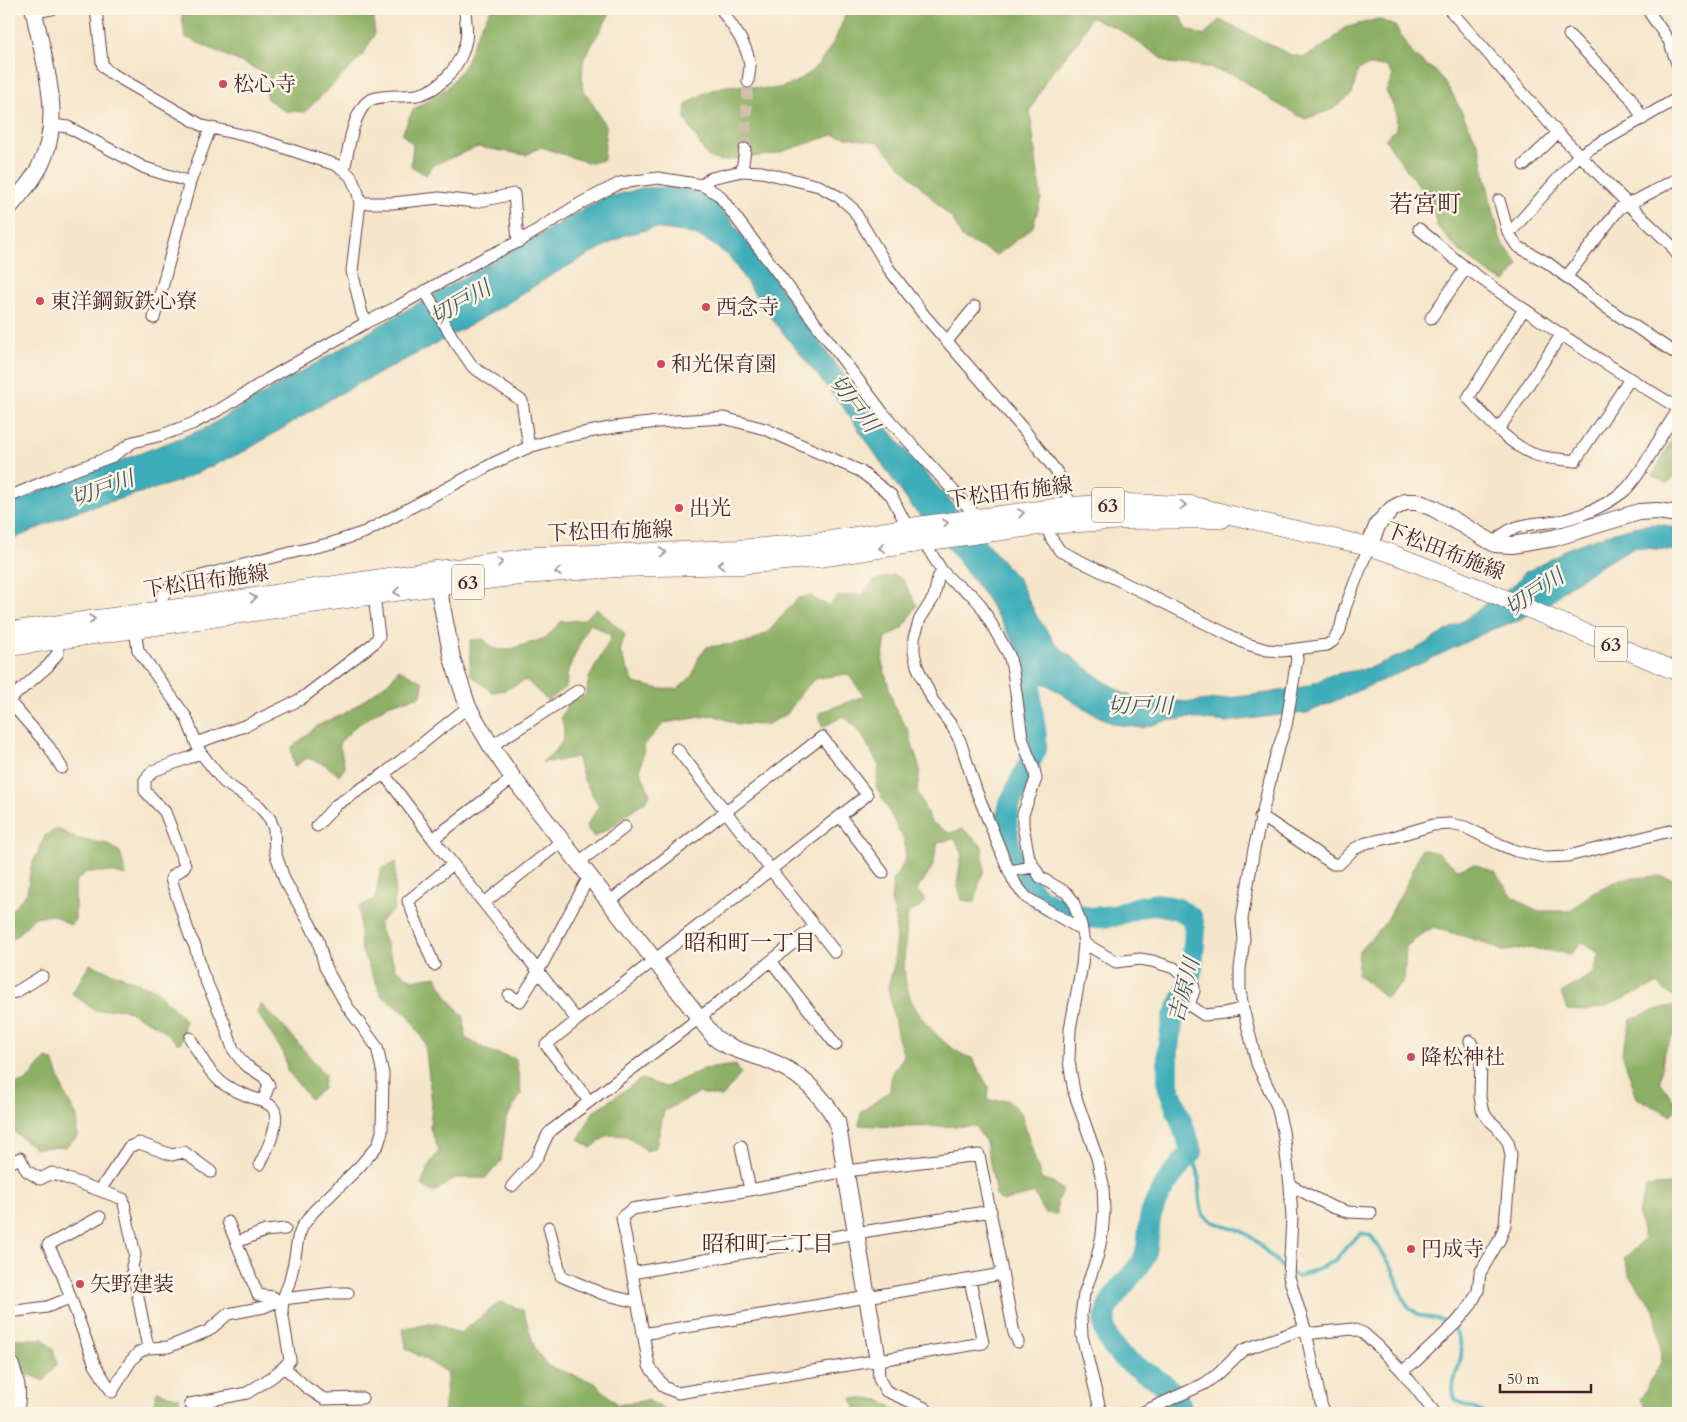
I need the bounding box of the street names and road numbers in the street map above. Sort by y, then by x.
street label: 下松田布施線 [946,470,1074,515]
road number: 63 [1092,488,1124,522]
street label: 下松田布施線 [547,515,673,548]
street label: 下松田布施線 [1381,515,1509,588]
street label: 下松田布施線 [142,558,270,605]
road number: 63 [452,564,484,600]
road number: 63 [1595,626,1627,662]

